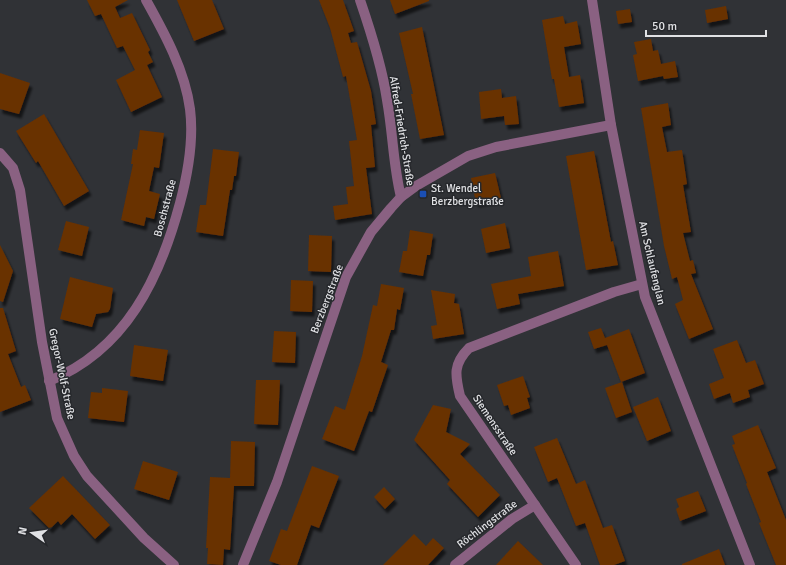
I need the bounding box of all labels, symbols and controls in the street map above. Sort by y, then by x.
scale bar [646,12,766,38]
text: 50 m [652,19,677,34]
street label: Alfred-Friedrich-Straße [387,75,417,187]
street label: Boschstraße [151,178,179,238]
place label: St. Wendel Berzbergstraße [431,182,504,208]
marker: St. Wendel Berzbergstraße [418,189,428,199]
street label: Am Schlaufenglan [636,220,668,306]
street label: Berzbergstraße [308,263,346,335]
street label: Gregor-Wolf-Straße [46,327,78,421]
street label: Siemensstraße [470,392,520,458]
street label: Röchlingstraße [454,497,520,551]
north arrow [12,513,52,553]
text: N [16,526,30,536]

